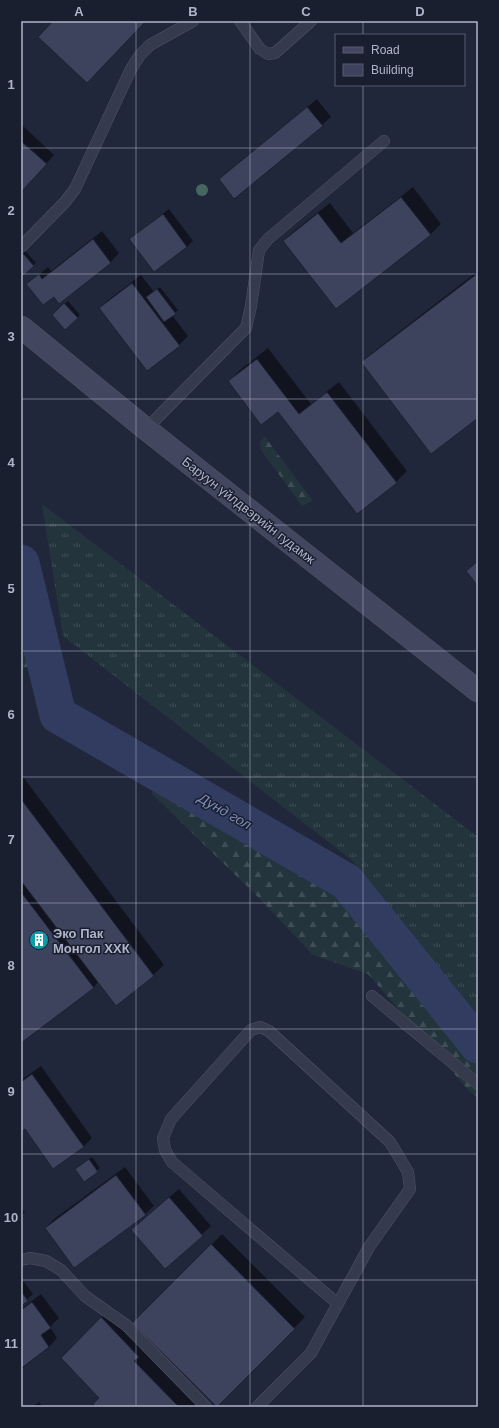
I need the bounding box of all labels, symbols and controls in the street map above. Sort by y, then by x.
text: A [74,4,84,19]
text: B [188,4,198,19]
text: C [301,4,311,19]
text: D [415,4,425,19]
legend [335,34,465,86]
text: Road [371,43,400,57]
text: Building [371,63,414,77]
text: 1 [7,77,15,92]
text: 2 [7,203,15,218]
text: 3 [7,329,15,344]
street label: Баруун үйлдвэрийн гудамж [179,454,319,567]
text: 4 [7,455,15,470]
text: 5 [7,581,15,596]
text: 6 [7,707,15,722]
water label: Дунд гол [194,788,254,833]
text: 7 [7,832,15,847]
place label: Эко Пак Монгол ХХК [53,926,130,956]
building icon: Эко Пак Монгол ХХК [28,929,50,951]
text: 8 [7,958,15,973]
text: 9 [7,1084,15,1099]
text: 10 [4,1210,18,1225]
text: 11 [4,1336,18,1351]

